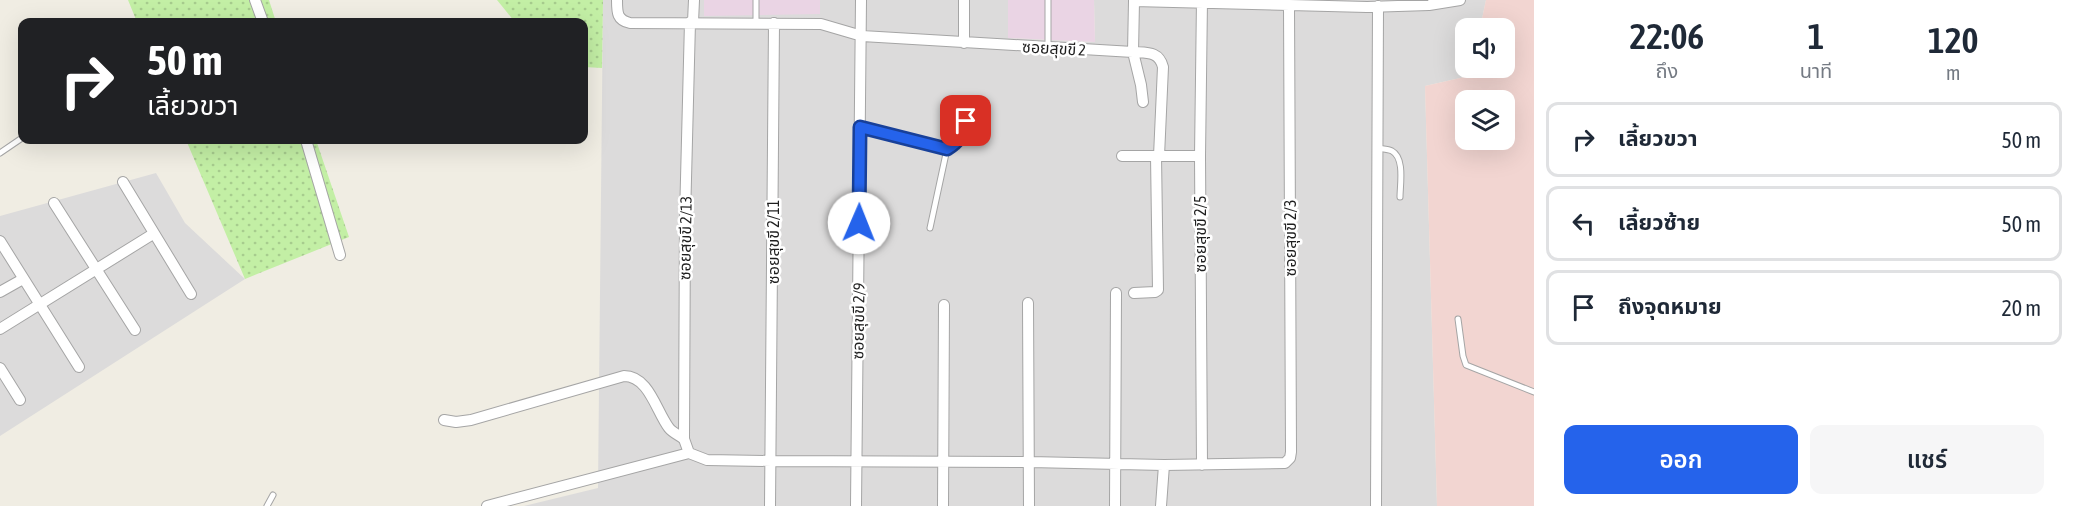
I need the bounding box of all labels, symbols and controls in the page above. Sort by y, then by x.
text: 22:06 [1629,15,1704,57]
text: 1 [1808,15,1824,57]
map controls [1455,18,1515,150]
button: sound [1455,18,1515,78]
text: 120 [1928,19,1979,61]
text: 50 m [147,36,222,84]
street label: ซอยสุขขี 2 [1022,37,1086,60]
icon: right [48,42,126,120]
text: ถึง [1655,59,1678,82]
text: นาที [1800,59,1832,82]
text: m [1946,61,1960,84]
text: เลี้ยวขวา [147,90,238,121]
button: layers [1455,90,1515,150]
pin [940,95,991,146]
icon: arrive [949,104,982,137]
icon: right [1567,123,1600,156]
text: เลี้ยวขวา [1618,125,1698,151]
text: 50 m [2001,127,2041,153]
position arrow [827,191,891,255]
street label: ซอยสุขขี 2/13 [675,196,696,280]
street label: ซอยสุขขี 2/5 [1191,196,1210,272]
street label: ซอยสุขขี 2/11 [764,200,783,284]
street label: ซอยสุขขี 2/3 [1281,200,1300,276]
icon: left [1567,207,1600,240]
text: เลี้ยวซ้าย [1618,209,1700,235]
text: 50 m [2001,211,2041,237]
street label: ซอยสุขขี 2/9 [848,282,869,360]
icon: arrive [1567,291,1600,324]
text: ถึงจุดหมาย [1618,293,1722,319]
text: 20 m [2001,295,2041,321]
button: ออก [1564,425,1798,494]
button: แชร์ [1810,425,2044,494]

